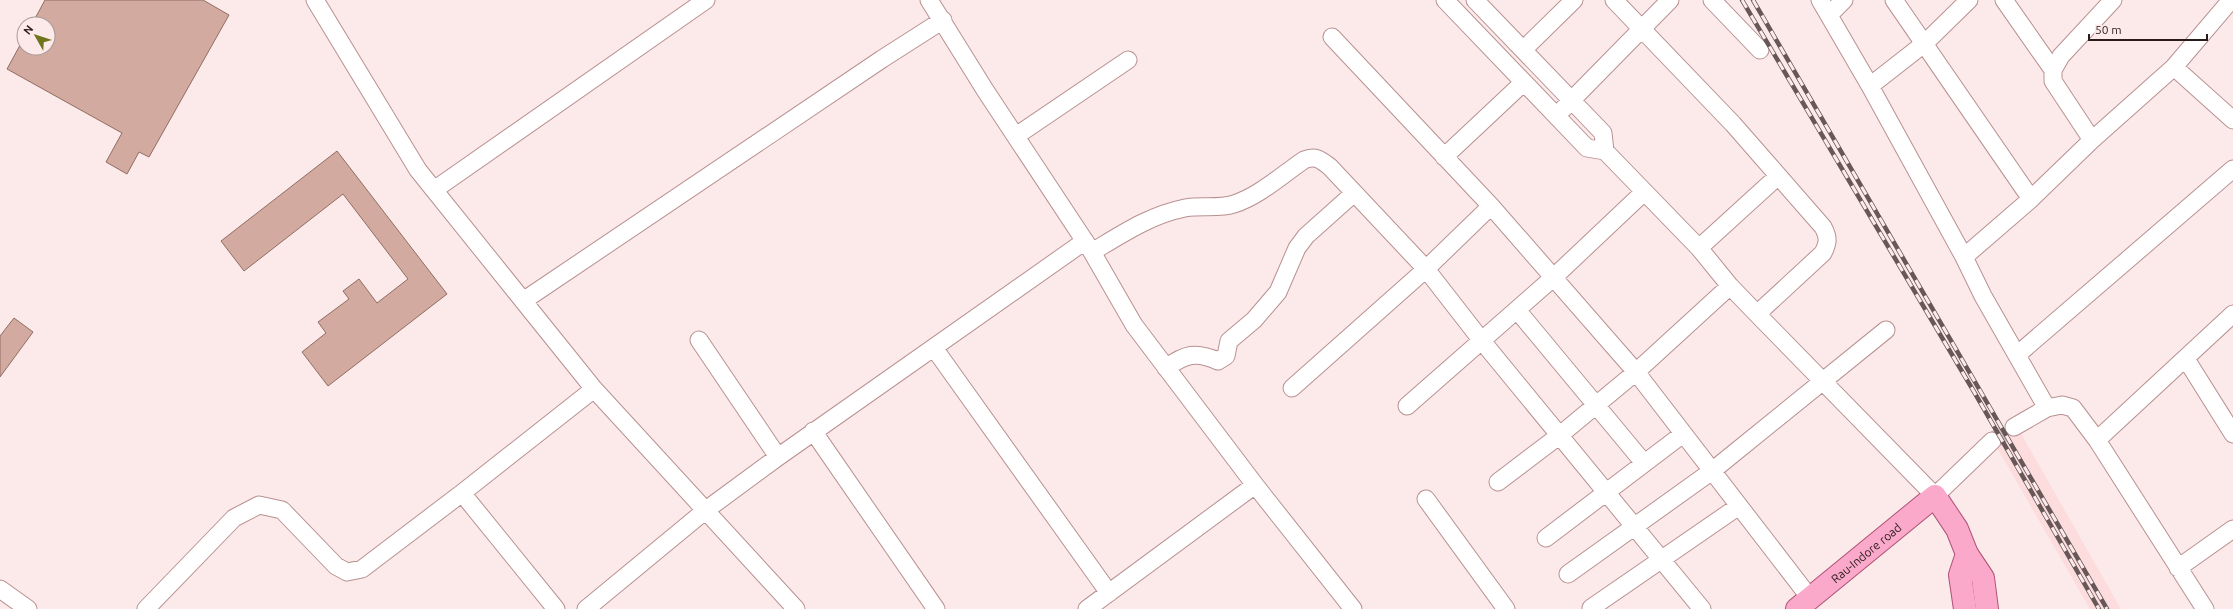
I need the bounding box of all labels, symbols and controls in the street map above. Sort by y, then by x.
north arrow [16,16,56,56]
scale bar [2089,16,2207,42]
text: N [21,23,35,37]
text: 50 m [2095,23,2122,36]
street label: Rau-Indore road [1828,520,1904,585]

